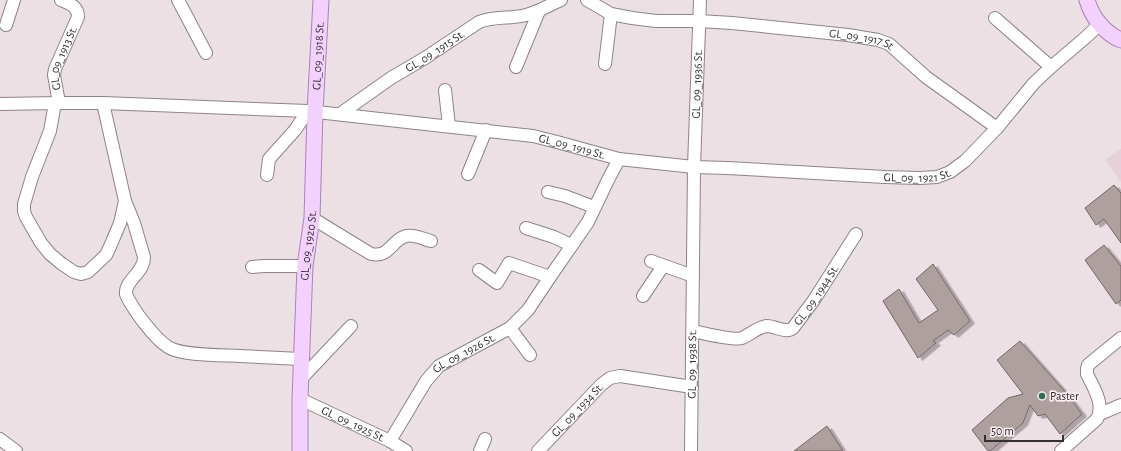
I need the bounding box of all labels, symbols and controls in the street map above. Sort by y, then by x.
street label: GL_09_1918 St. [310,21,326,90]
street label: GL_09_1913 St. [48,24,79,91]
street label: GL_09_1915 St. [403,27,467,74]
street label: GL_09_1917 St. [829,27,898,53]
street label: GL_09_1936 St. [690,49,704,119]
street label: GL_09_1919 St. [538,132,607,161]
street label: GL_09_1921 St. [883,166,953,184]
street label: GL_09_1920 St. [298,210,318,281]
street label: GL_09_1944 St. [791,263,841,327]
street label: GL_09_1938 St. [686,329,698,399]
street label: GL_09_1926 St. [430,331,497,375]
street label: GL_09_1934 St. [549,381,606,439]
place label: Paster [1050,390,1079,402]
marker: Paster [1037,391,1047,401]
street label: GL_09_1925 St. [320,404,387,444]
scale bar [985,417,1063,443]
text: 50 m [991,425,1014,437]

